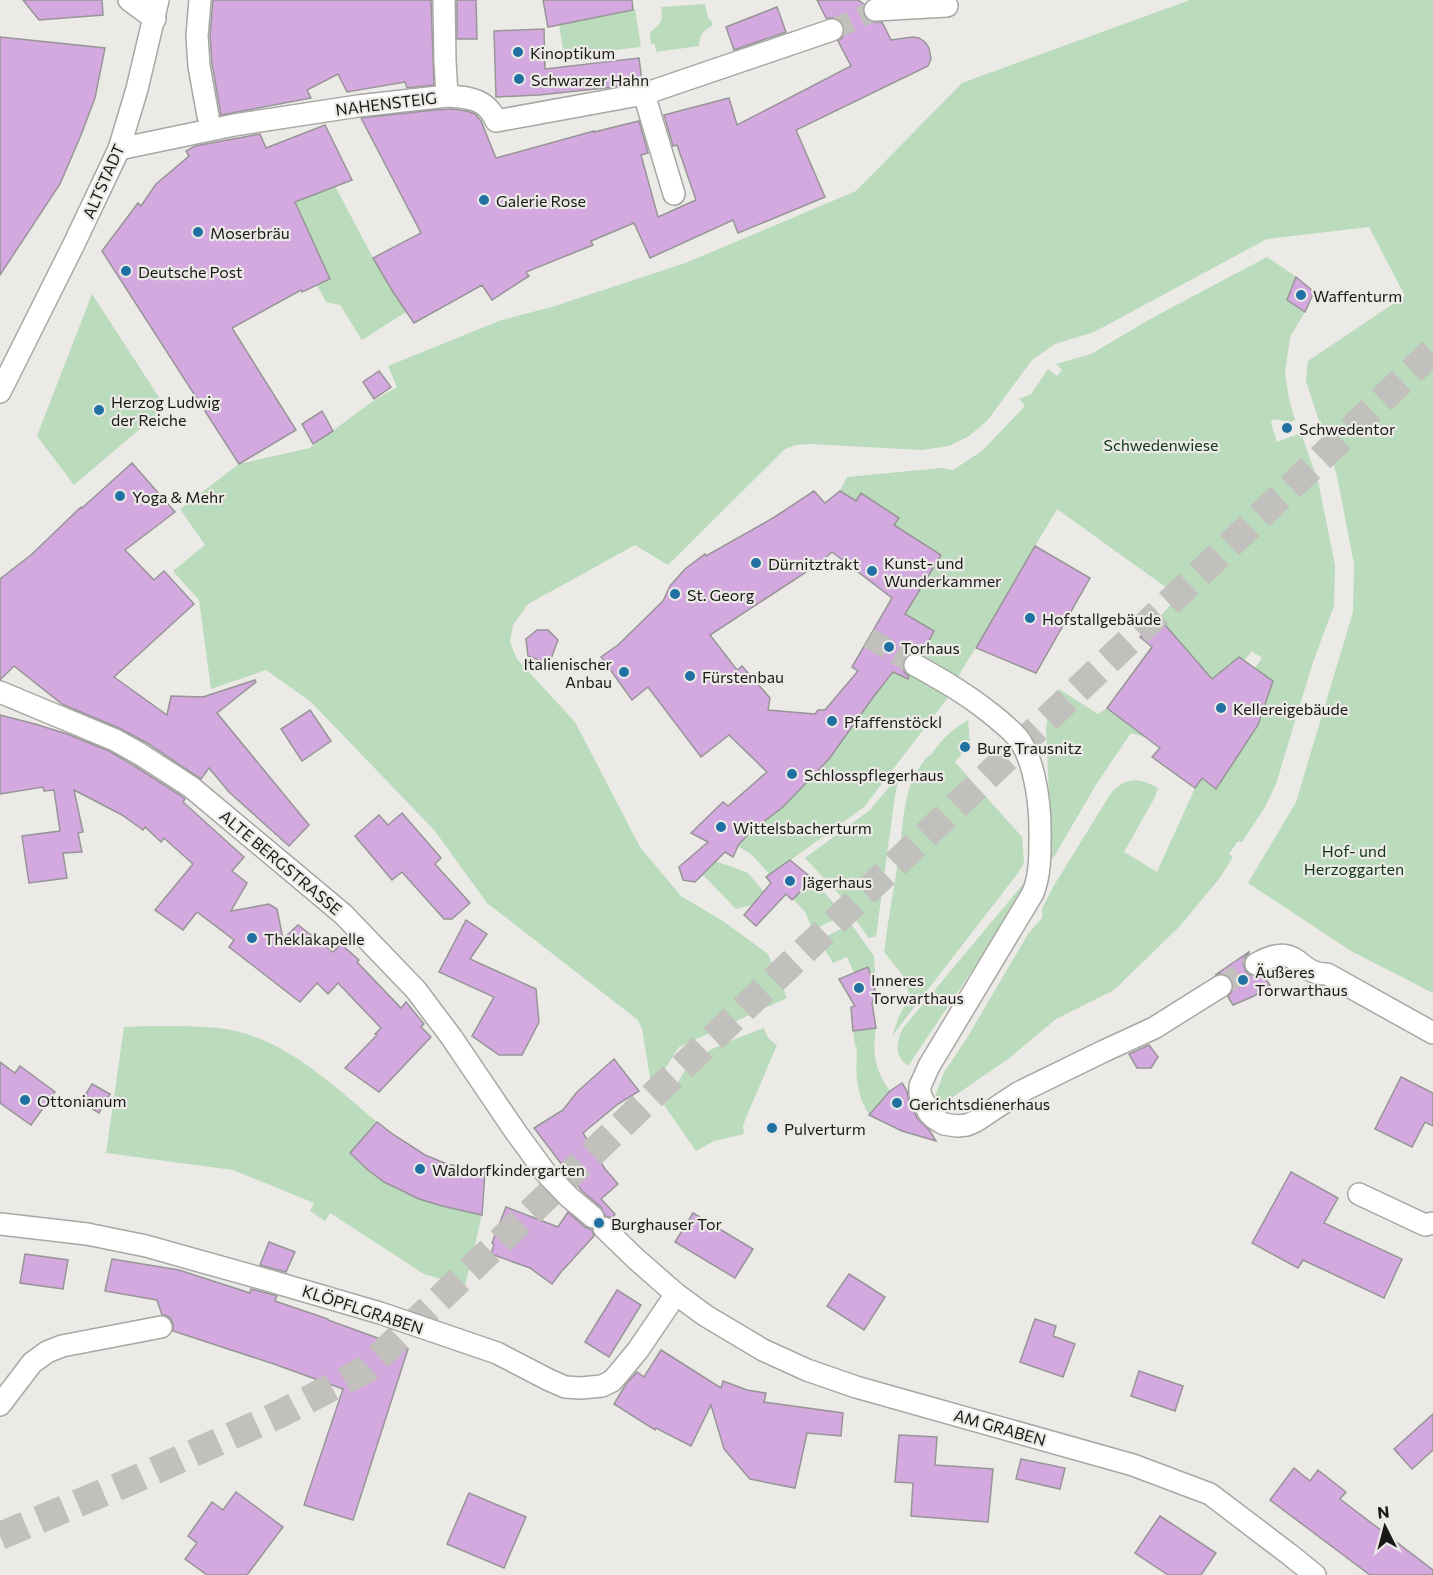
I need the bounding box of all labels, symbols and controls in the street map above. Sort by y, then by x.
place label: Kinoptikum [530,43,615,62]
marker: Kinoptikum [511,45,525,59]
place label: Schwarzer Hahn [531,70,649,89]
marker: Schwarzer Hahn [512,72,526,86]
street label: NAHENSTEIG [334,87,438,119]
street label: ALTSTADT [78,141,128,221]
place label: Galerie Rose [496,191,586,210]
marker: Galerie Rose [477,193,491,207]
place label: Moserbräu [210,223,290,242]
marker: Moserbräu [191,225,205,239]
place label: Deutsche Post [138,262,243,281]
marker: Deutsche Post [119,264,133,278]
place label: Waffenturm [1313,286,1402,305]
marker: Waffenturm [1294,288,1308,302]
place label: Herzog Ludwig der Reiche [111,392,220,429]
marker: Herzog Ludwig der Reiche [92,403,106,417]
place label: Schwedentor [1299,419,1396,438]
marker: Schwedentor [1280,421,1294,435]
park label: Schwedenwiese [1104,435,1219,454]
place label: Yoga & Mehr [132,487,225,506]
marker: Yoga & Mehr [113,489,127,503]
place label: Kunst- und Wunderkammer [884,553,1002,590]
place label: Dürnitztrakt [768,554,860,573]
marker: Dürnitztrakt [749,556,763,570]
marker: Kunst- und Wunderkammer [865,564,879,578]
place label: St. Georg [687,585,755,604]
marker: St. Georg [668,587,682,601]
place label: Hofstallgebäude [1042,609,1161,628]
marker: Hofstallgebäude [1023,611,1037,625]
place label: Torhaus [901,638,960,657]
marker: Torhaus [882,640,896,654]
place label: Italienischer Anbau [524,654,613,691]
marker: Italienischer Anbau [617,665,631,679]
place label: Fürstenbau [702,667,784,686]
marker: Fürstenbau [683,669,697,683]
place label: Kellereigebäude [1233,699,1348,718]
marker: Kellereigebäude [1214,701,1228,715]
place label: Pfaffenstöckl [844,712,942,731]
marker: Pfaffenstöckl [825,714,839,728]
place label: Burg Trausnitz [977,738,1082,757]
marker: Burg Trausnitz [958,740,972,754]
place label: Schlosspflegerhaus [804,765,944,784]
marker: Schlosspflegerhaus [785,767,799,781]
street label: ALTE BERGSTRASSE [216,806,346,918]
place label: Wittelsbacherturm [733,818,872,837]
marker: Wittelsbacherturm [714,820,728,834]
park label: Hof- und Herzoggarten [1304,841,1404,878]
place label: Jägerhaus [802,872,872,891]
marker: Jägerhaus [783,874,797,888]
place label: Theklakapelle [264,929,364,948]
marker: Theklakapelle [245,931,259,945]
place label: Äußeres Torwarthaus [1255,962,1348,999]
place label: Inneres Torwarthaus [871,970,964,1007]
marker: Äußeres Torwarthaus [1236,973,1250,987]
marker: Inneres Torwarthaus [852,981,866,995]
place label: Ottonianum [37,1091,126,1110]
marker: Ottonianum [18,1093,32,1107]
place label: Gerichtsdienerhaus [909,1094,1050,1113]
marker: Gerichtsdienerhaus [890,1096,904,1110]
place label: Pulverturm [784,1119,866,1138]
marker: Pulverturm [765,1121,779,1135]
place label: Waldorfkindergarten [432,1160,585,1179]
marker: Waldorfkindergarten [413,1162,427,1176]
place label: Burghauser Tor [611,1214,723,1233]
marker: Burghauser Tor [592,1216,606,1230]
street label: KLÖPFLGRABEN [300,1280,426,1338]
street label: AM GRABEN [952,1405,1048,1449]
north arrow [1355,1497,1415,1557]
text: N [1376,1502,1390,1522]

